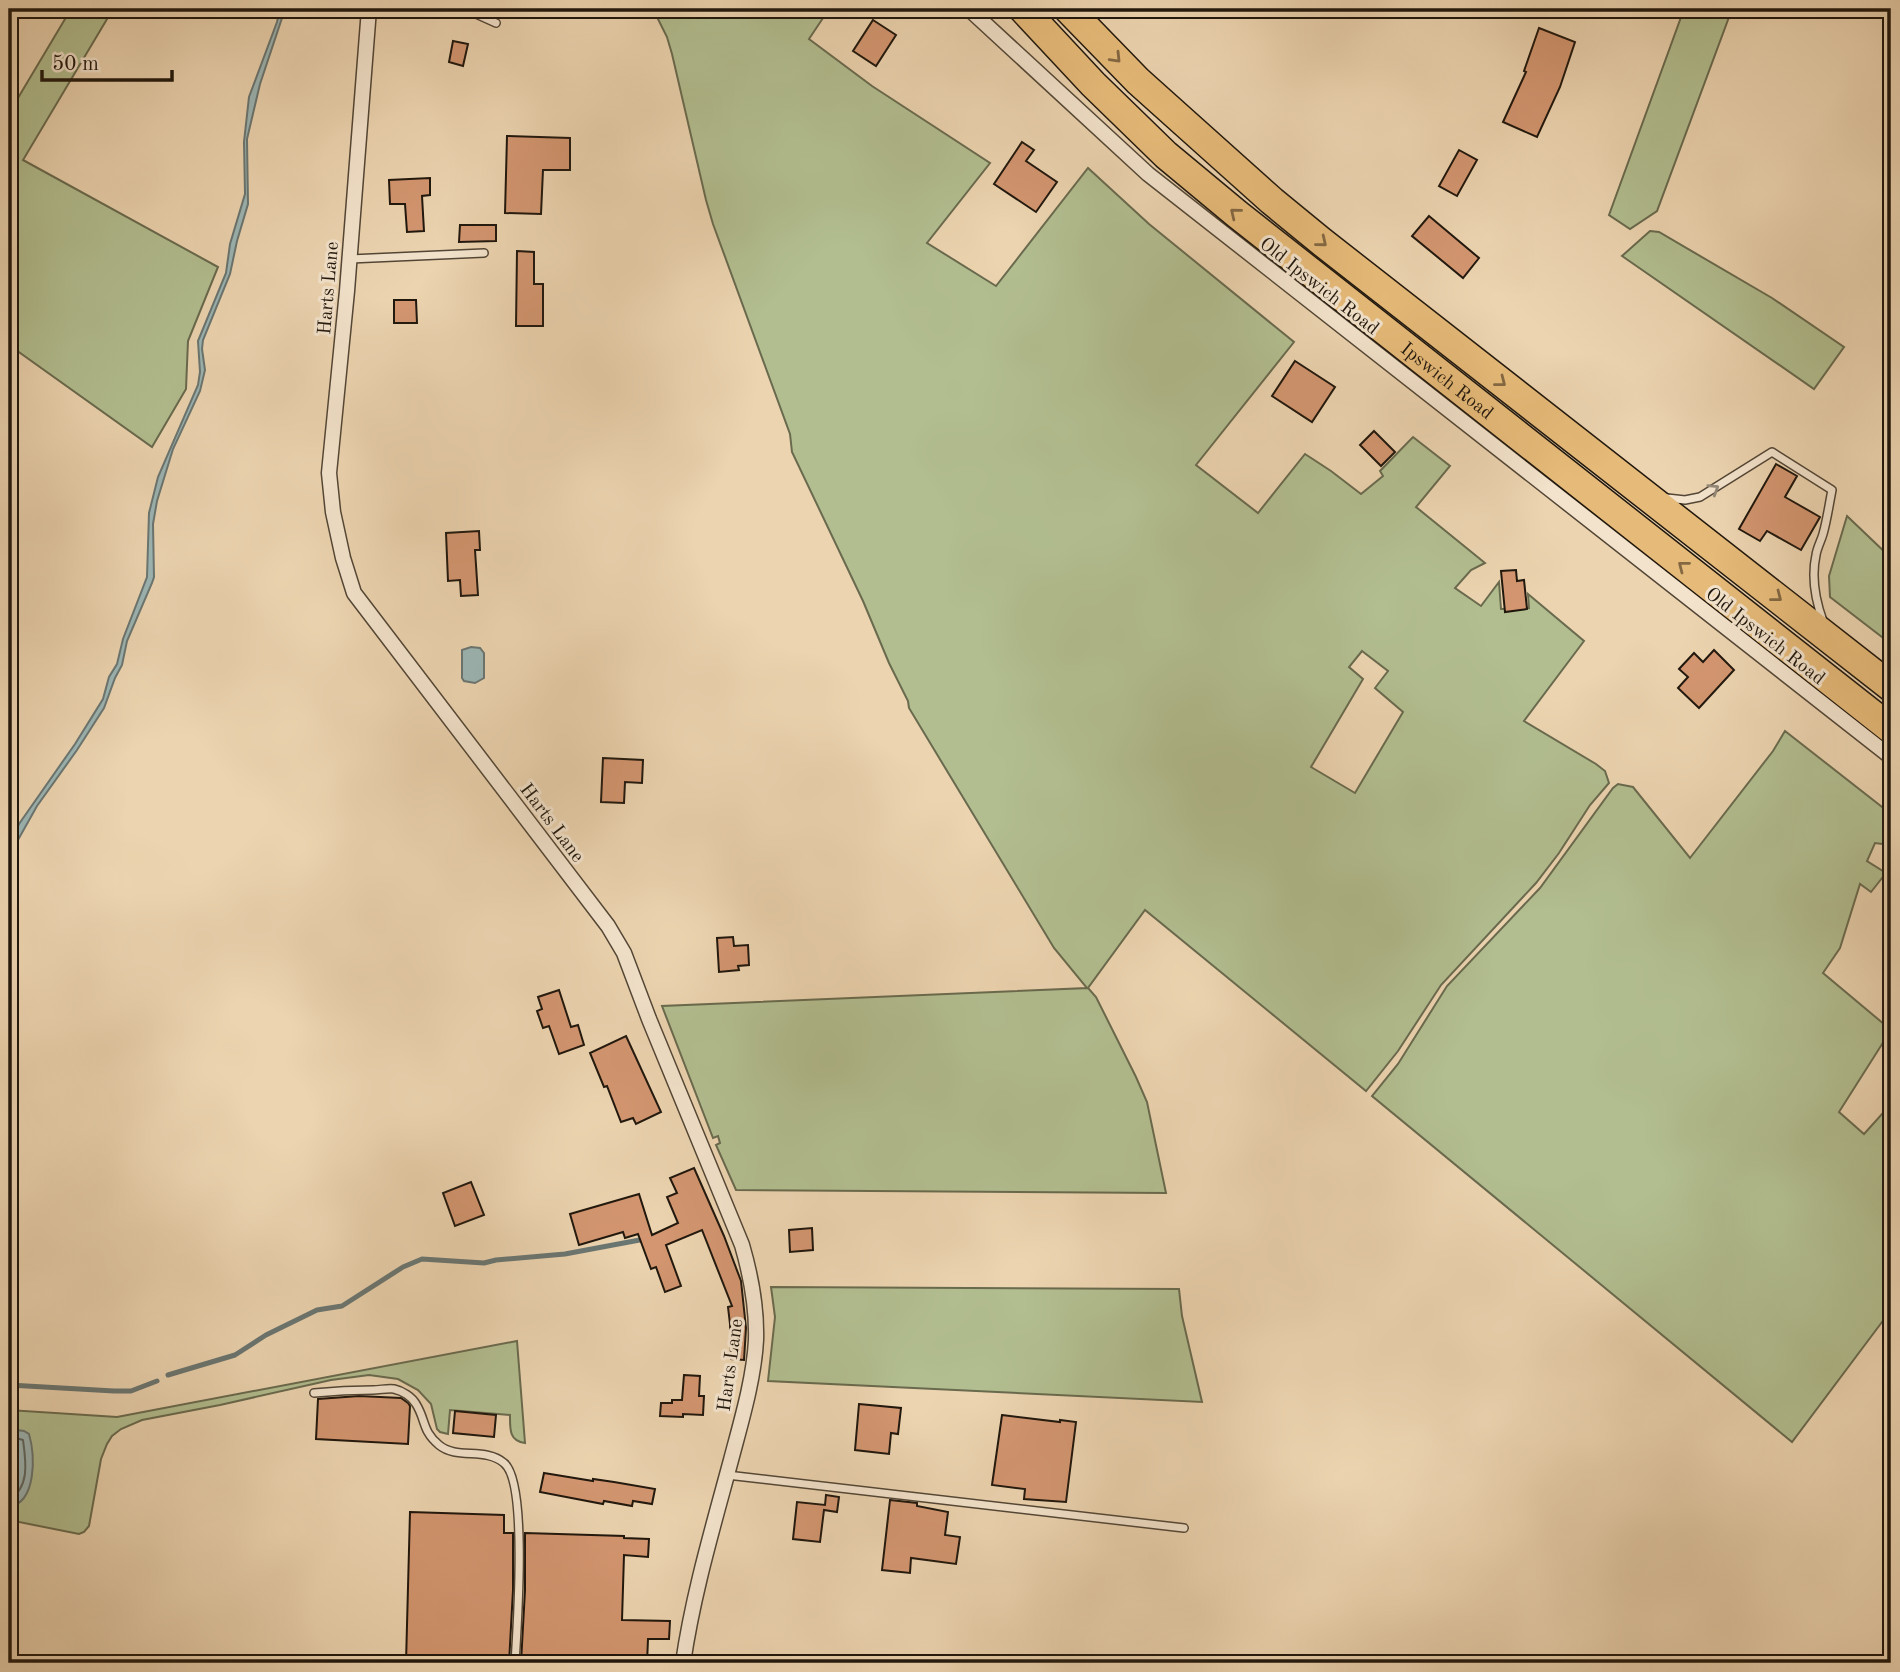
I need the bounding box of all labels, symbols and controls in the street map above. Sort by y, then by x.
scale bar [42,38,172,82]
one-way arrow [1107,50,1120,63]
text: 50 m [52,54,99,75]
one-way arrow [1231,209,1244,221]
one-way arrow [1314,234,1327,246]
street label: Old Ipswich Road [1255,235,1382,339]
street label: Harts Lane [316,241,343,336]
street label: Ipswich Road [1396,340,1496,424]
one-way arrow [1493,374,1506,387]
one-way arrow [1706,484,1719,497]
one-way arrow [1679,562,1692,574]
street label: Old Ipswich Road [1701,585,1828,689]
one-way arrow [1770,589,1782,602]
street label: Harts Lane [515,780,587,867]
street label: Harts Lane [716,1318,747,1413]

